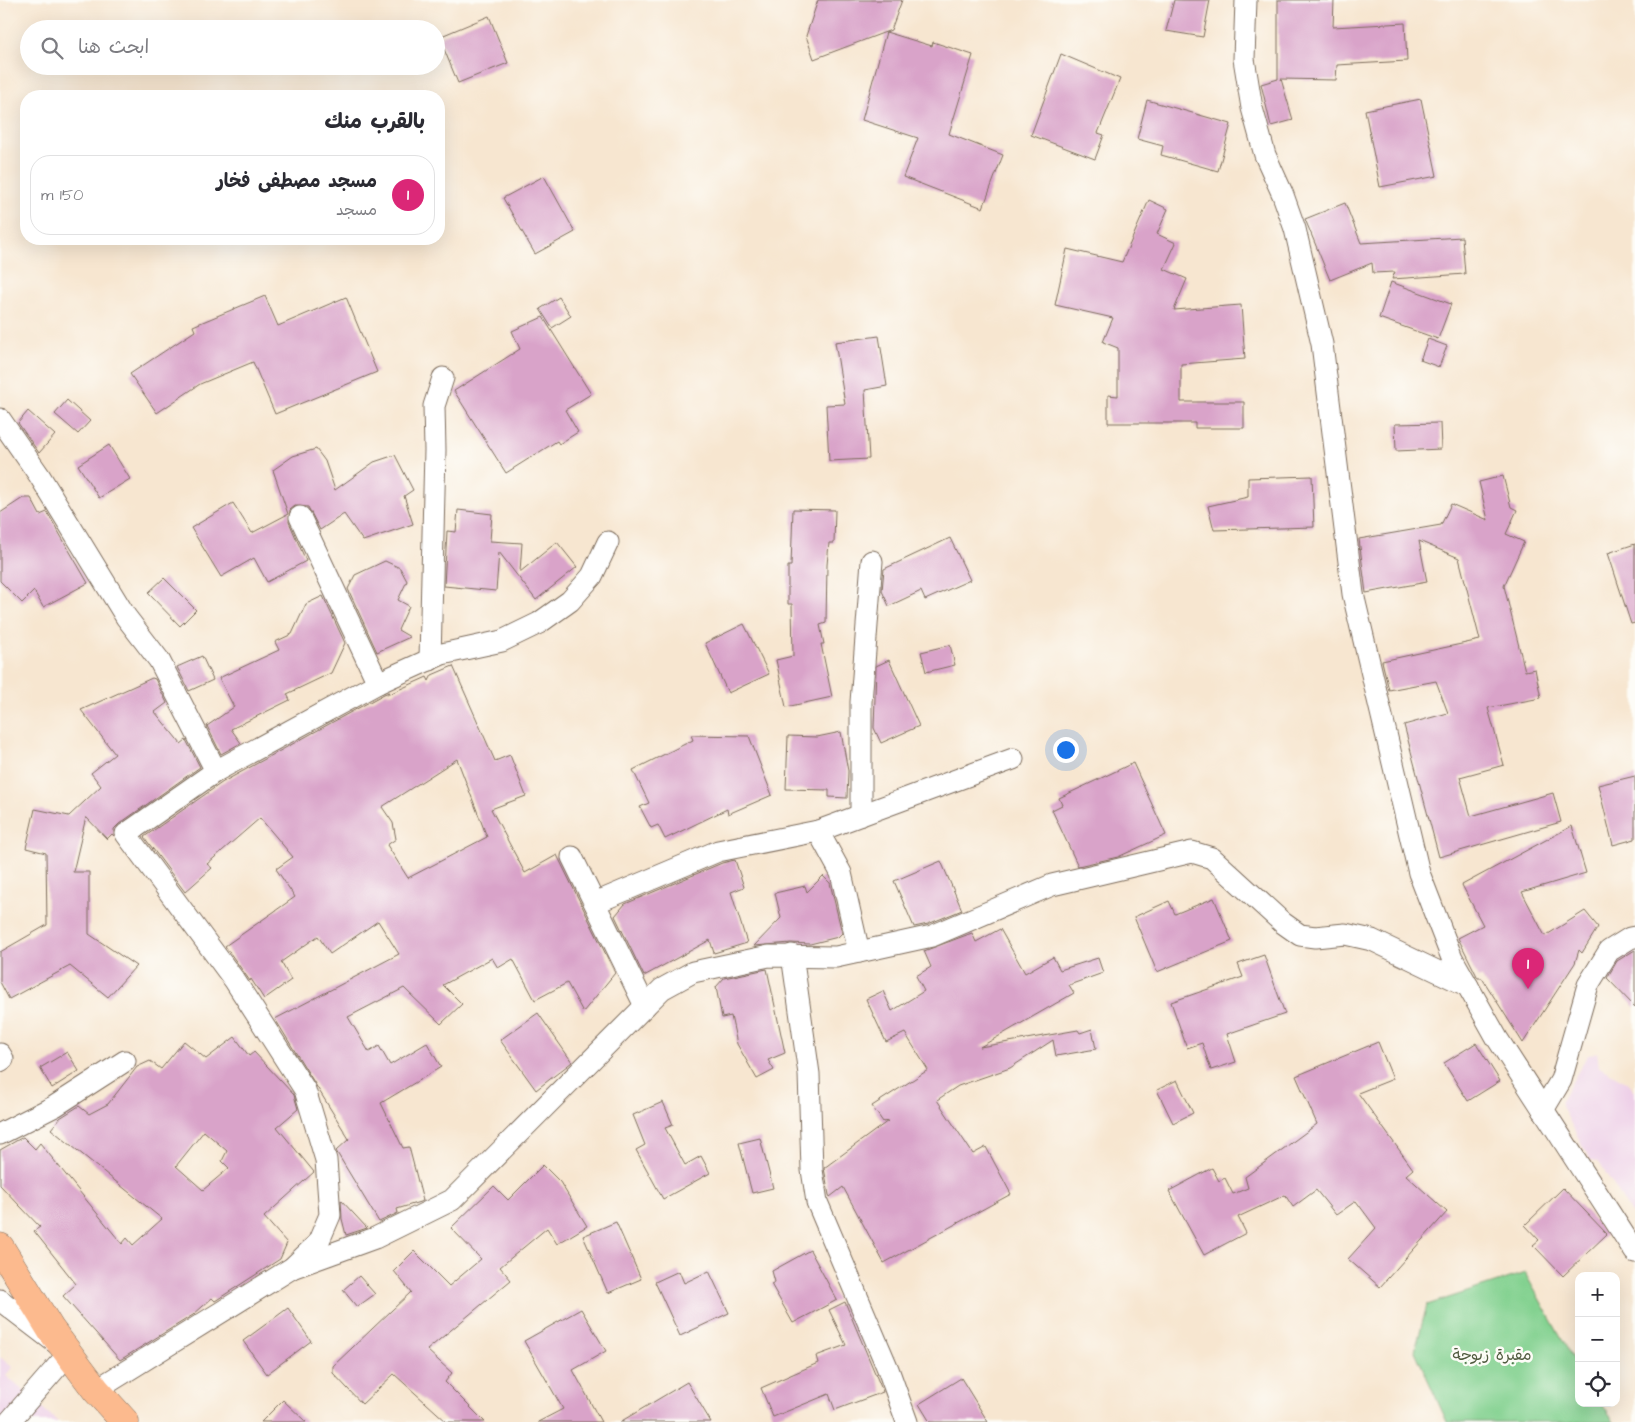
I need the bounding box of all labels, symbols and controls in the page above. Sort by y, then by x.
search box [20,20,445,75]
icon: search [38,34,66,62]
text: ابحث هنا [78,34,149,61]
text: بالقرب منك [324,107,425,136]
text: مسجد مصطفى فخار [216,168,377,195]
text: 150 m [41,184,83,206]
text: 1 [407,184,409,206]
text: مسجد [336,199,377,221]
your location [1053,737,1079,763]
pin: 1 [1512,948,1544,989]
map controls [1575,1272,1620,1407]
button: + [1575,1272,1620,1317]
button: − [1575,1317,1620,1362]
park label: مقبرة زبوجة [1452,1344,1532,1366]
button: locate [1575,1362,1620,1407]

